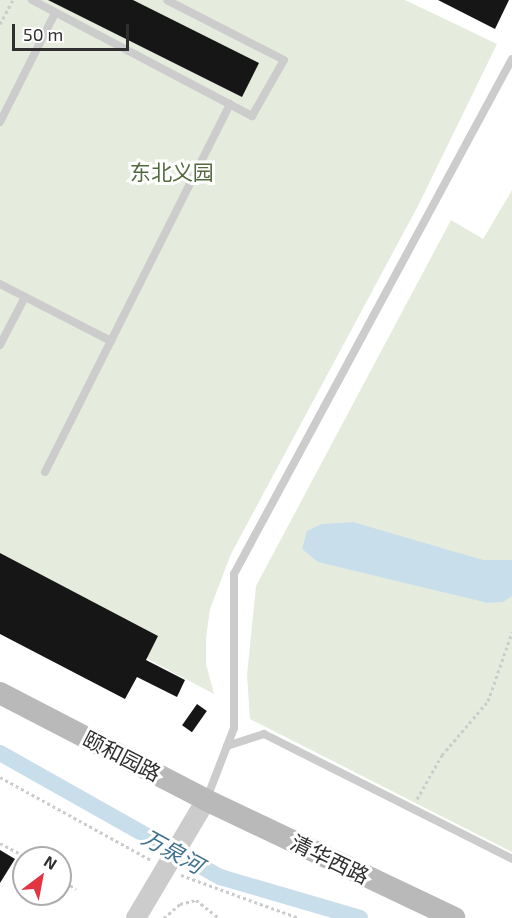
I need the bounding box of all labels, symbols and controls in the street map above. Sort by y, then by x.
scale bar [15,12,132,50]
text: 50 m [23,23,63,45]
park label: 东北义园 [130,159,214,185]
street label: 颐和园路 [79,726,165,786]
water label: 万泉河 [138,823,208,879]
street label: 清华西路 [287,829,373,889]
north arrow [12,846,72,906]
text: N [41,851,61,873]

